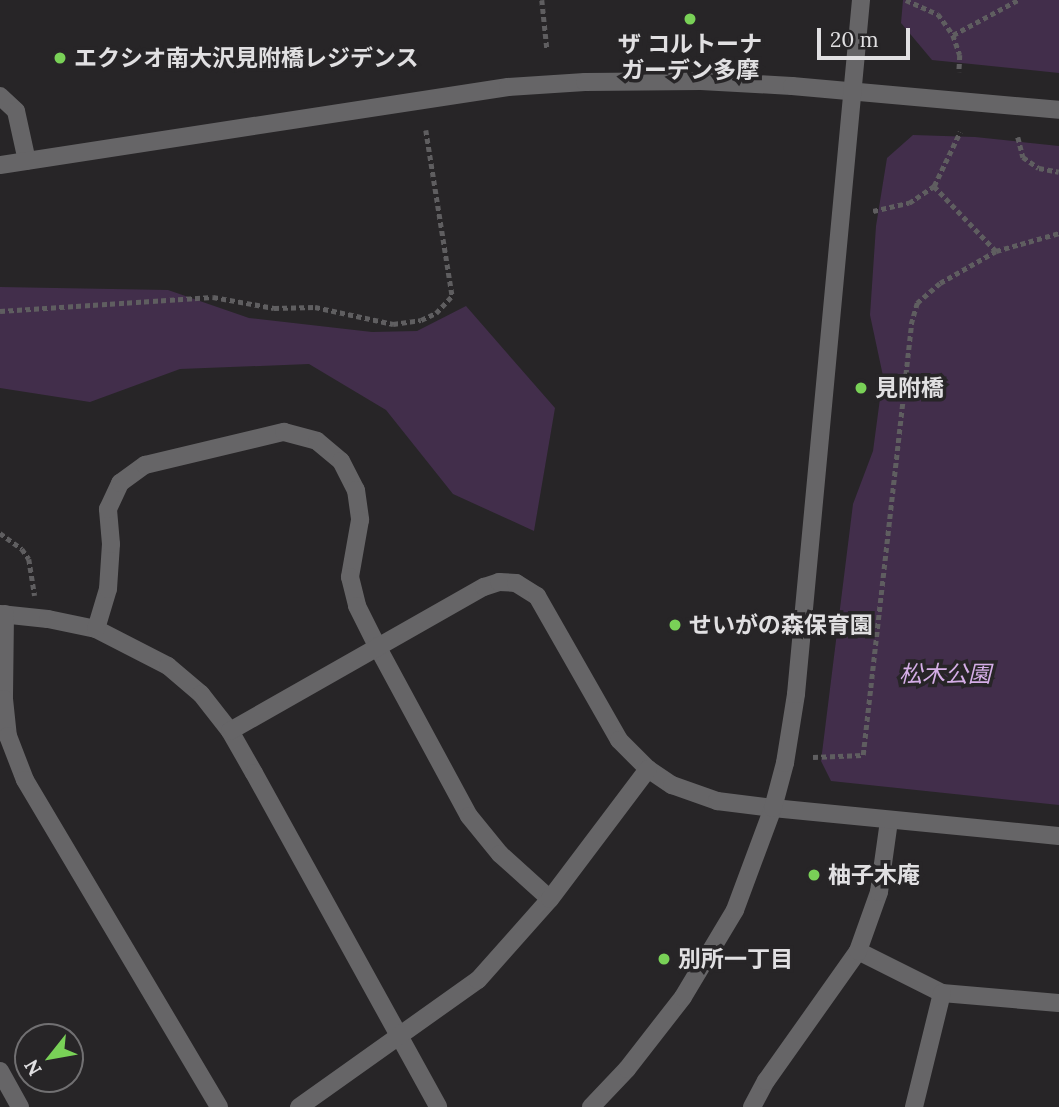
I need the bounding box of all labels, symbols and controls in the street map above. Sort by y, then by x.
marker: ザ コルトーナ ガーデン多摩 [682,11,698,27]
scale bar [821,14,914,58]
text: 20 m [830,26,879,53]
place label: ザ コルトーナ ガーデン多摩 [618,30,762,84]
place label: エクシオ南大沢見附橋レジデンス [74,44,419,72]
marker: エクシオ南大沢見附橋レジデンス [52,50,68,66]
place label: 見附橋 [875,374,944,402]
marker: 見附橋 [853,380,869,396]
place label: せいがの森保育園 [689,611,873,639]
marker: せいがの森保育園 [667,617,683,633]
park label: 松木公園 [899,660,991,688]
place label: 柚子木庵 [828,861,920,889]
marker: 柚子木庵 [806,867,822,883]
place label: 別所一丁目 [678,945,793,973]
marker: 別所一丁目 [656,951,672,967]
north arrow [14,1023,84,1093]
text: N [19,1055,47,1080]

